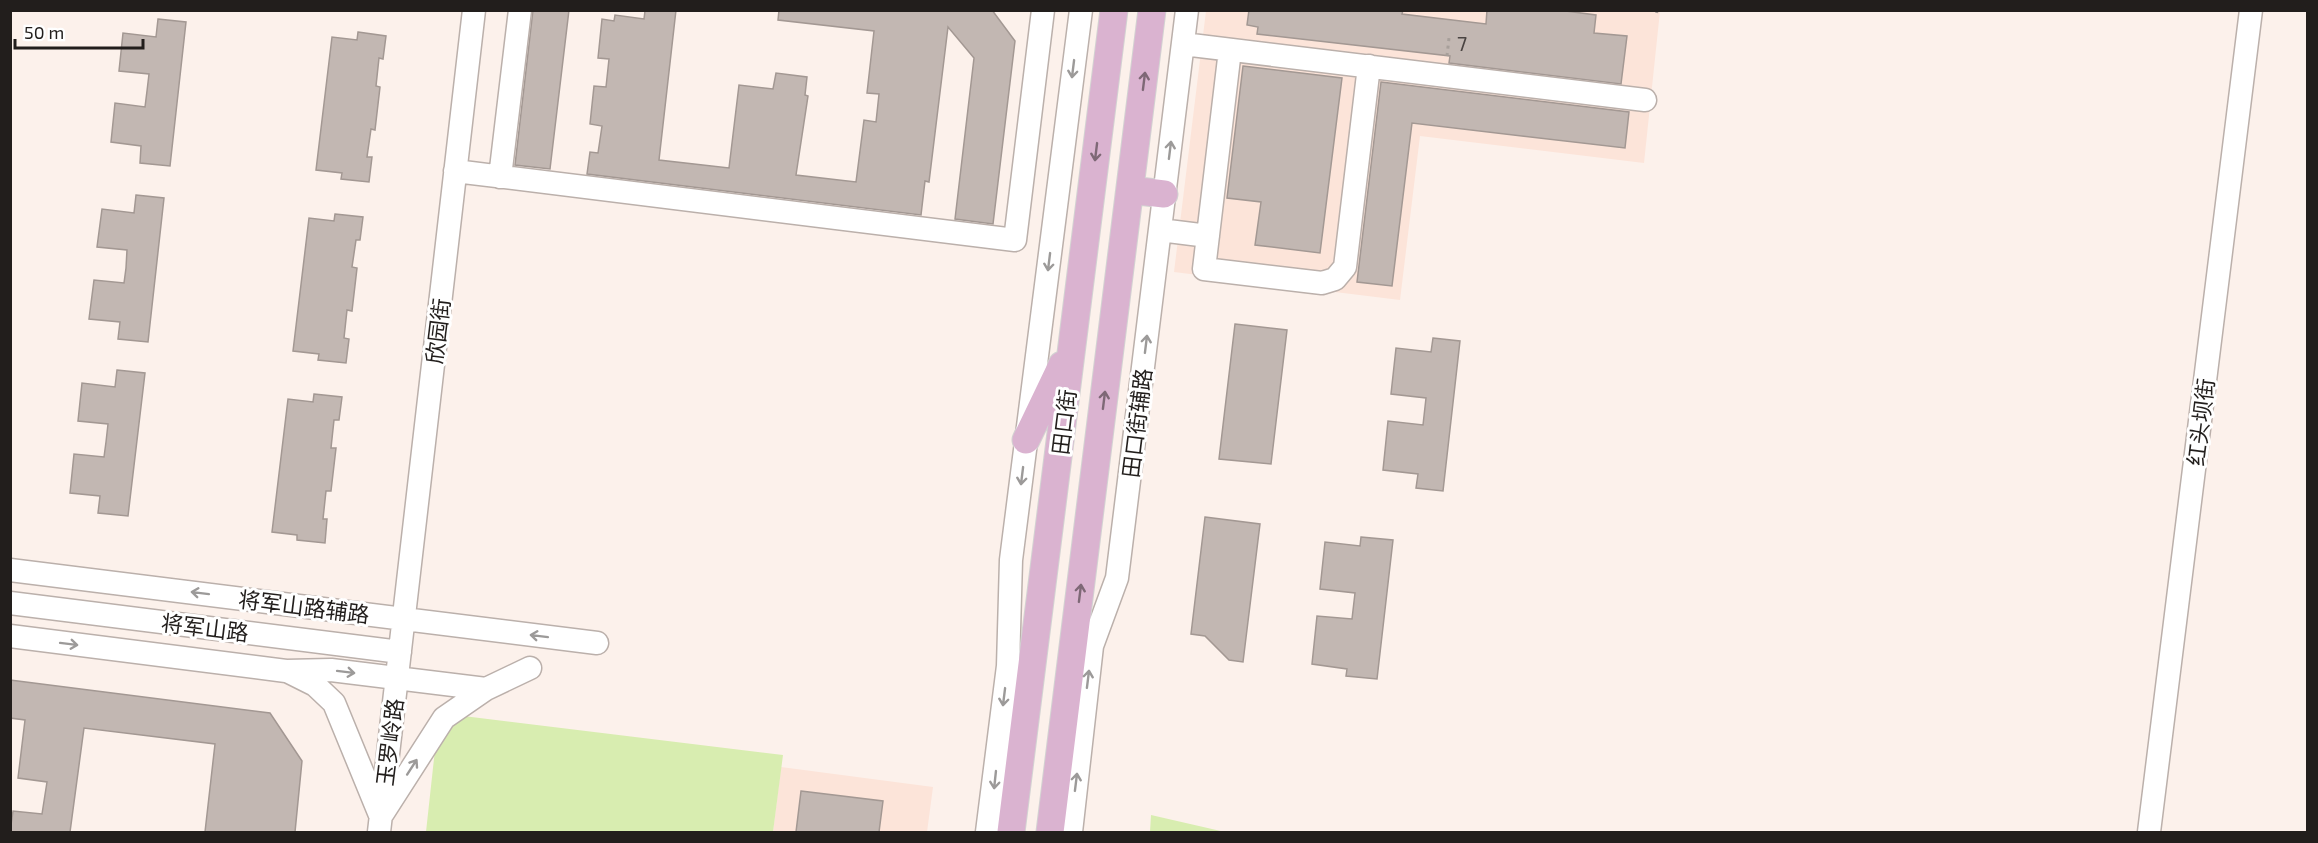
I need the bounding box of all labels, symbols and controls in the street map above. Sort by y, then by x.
scale bar [15,12,142,50]
text: 50 m [24,21,64,43]
house number: 7 [1457,31,1467,55]
one-way arrow [1068,58,1079,78]
one-way arrow [1138,72,1149,92]
one-way arrow [1091,141,1102,161]
one-way arrow [1164,141,1175,161]
one-way arrow [1043,252,1054,271]
street label: 欣园街 [420,297,454,365]
one-way arrow [1140,334,1151,354]
street label: 田口街辅路 [1116,367,1156,479]
street label: 红头坝街 [2182,377,2218,467]
street label: 田口街 [1046,388,1080,456]
one-way arrow [1098,390,1109,410]
one-way arrow [1016,466,1027,486]
one-way arrow [1074,584,1085,604]
street label: 将军山路辅路 [237,585,371,627]
one-way arrow [191,588,211,599]
street label: 将军山路 [160,609,250,645]
one-way arrow [530,630,550,641]
one-way arrow [58,638,78,649]
one-way arrow [335,667,355,678]
one-way arrow [1083,670,1094,690]
one-way arrow [998,686,1009,706]
street label: 玉罗岭路 [371,697,407,787]
one-way arrow [406,759,419,776]
one-way arrow [989,769,1000,789]
one-way arrow [1071,773,1082,793]

